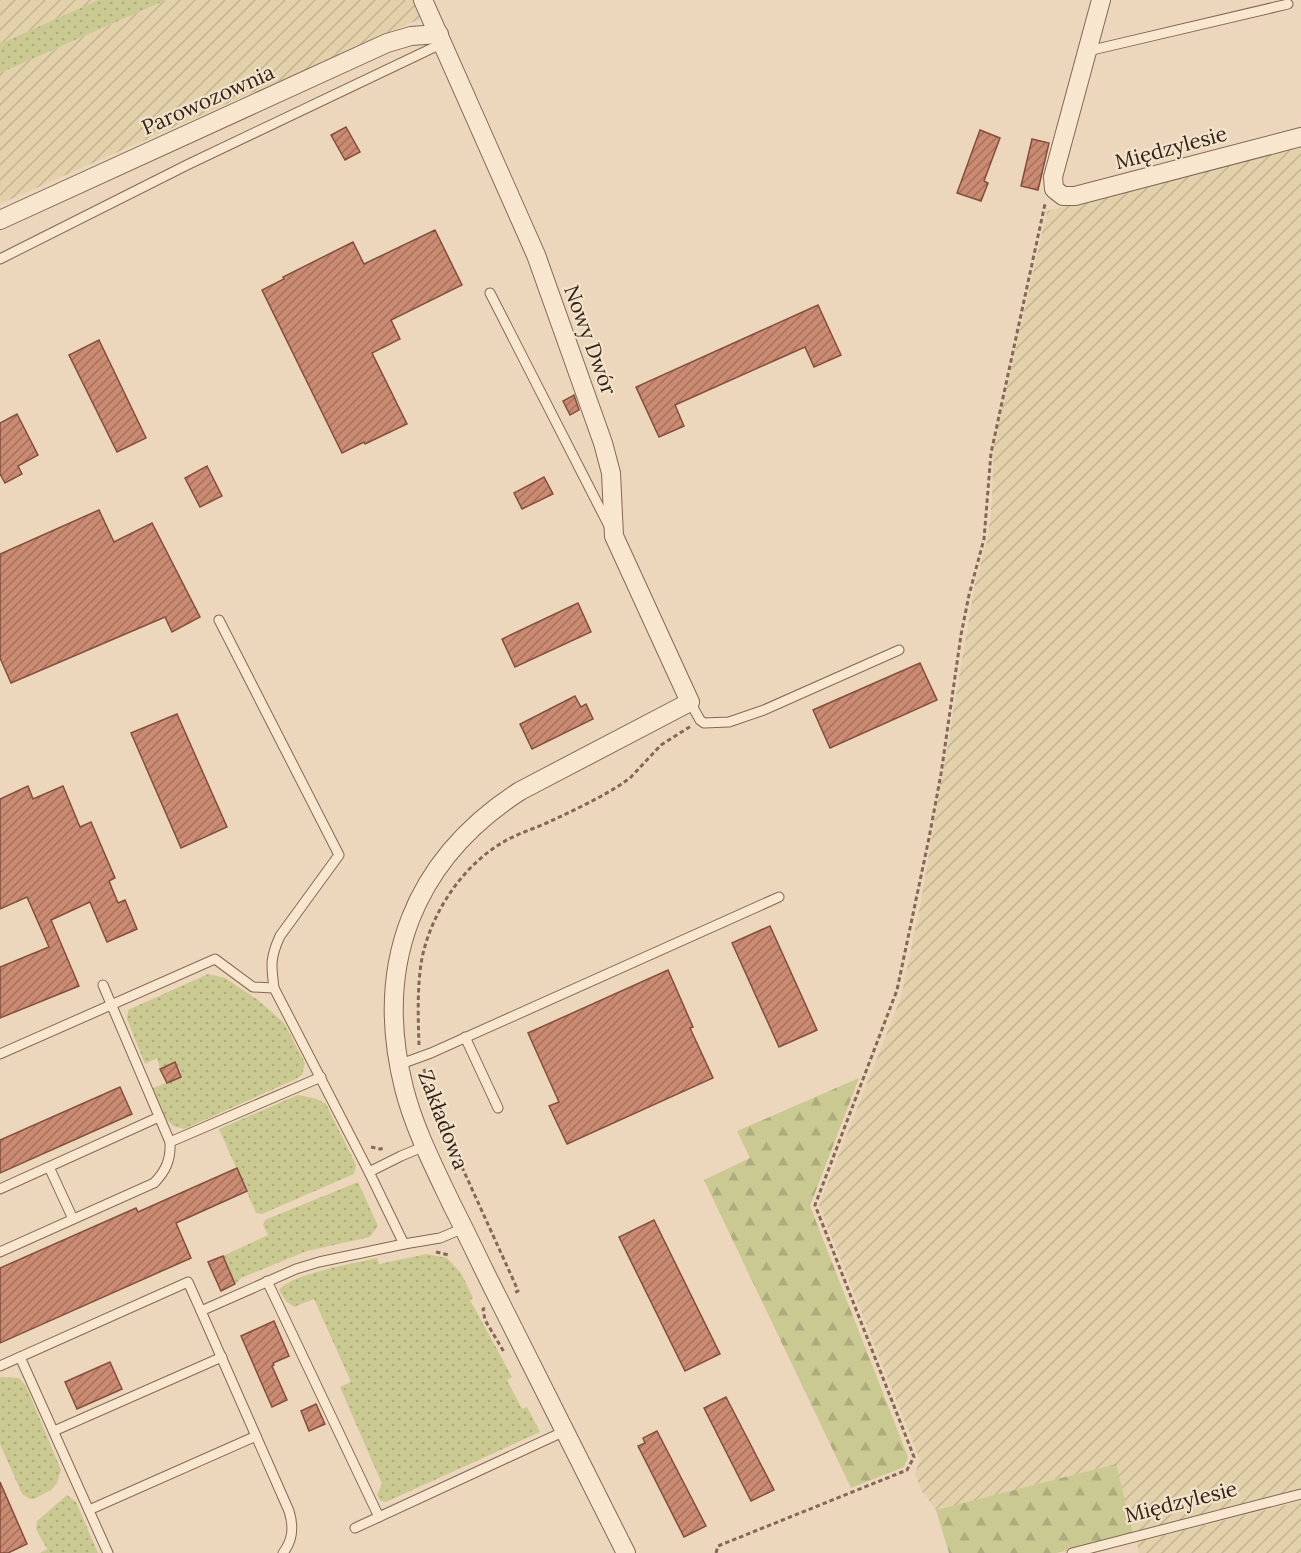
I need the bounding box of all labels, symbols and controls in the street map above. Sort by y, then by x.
street label: Parowozownia [137,58,278,141]
street label: Międzylesie [1112,120,1230,175]
street label: Nowy Dwór [558,281,623,398]
street label: Zakładowa [412,1066,475,1173]
street label: Międzylesie [1122,1475,1240,1529]

